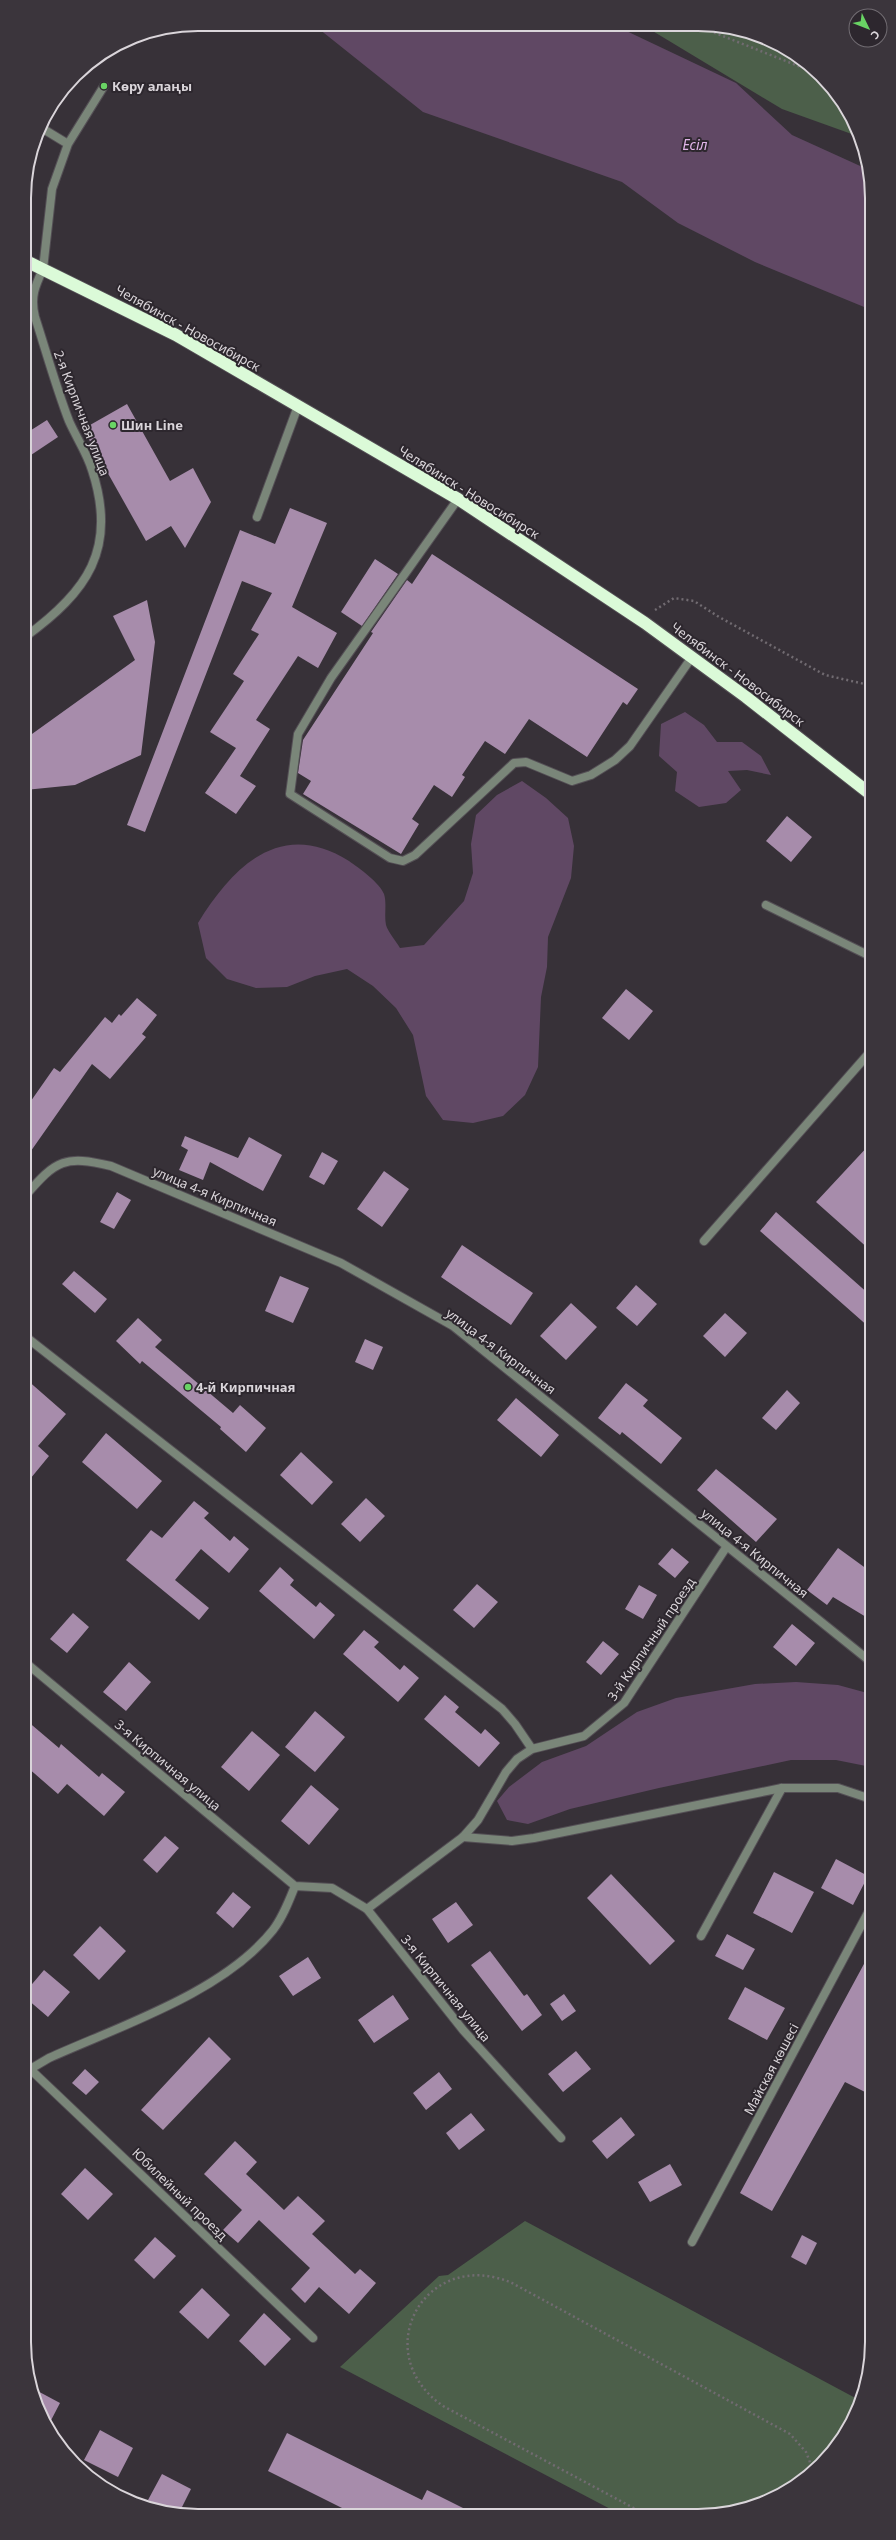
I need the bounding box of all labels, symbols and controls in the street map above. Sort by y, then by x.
north arrow [848,8,888,48]
text: С [868,27,884,43]
place label: Көру алаңы [112,77,192,95]
marker: Көру алаңы [99,81,109,91]
water label: Есіл [682,135,708,154]
street label: Челябинск - Новосибирск [112,281,264,375]
street label: 2-я Кирпичная улица [50,348,114,478]
place label: Шин Line [121,416,183,434]
marker: Шин Line [108,420,118,430]
street label: Челябинск - Новосибирск [395,441,543,543]
street label: Челябинск - Новосибирск [667,618,809,730]
street label: улица 4-я Кирпичная [150,1162,280,1230]
street label: улица 4-я Кирпичная [442,1304,560,1398]
place label: 4-й Кирпичная [196,1378,295,1396]
marker: 4-й Кирпичная [183,1382,193,1392]
street label: улица 4-я Кирпичная [698,1504,812,1602]
street label: 3-й Кирпичный проезд [603,1574,699,1704]
street label: 3-я Кирпичная улица [111,1715,225,1815]
street label: 3-я Кирпичная улица [397,1931,495,2045]
street label: Майская көшесі [739,2020,803,2118]
street label: Юбилейный проезд [128,2144,232,2244]

